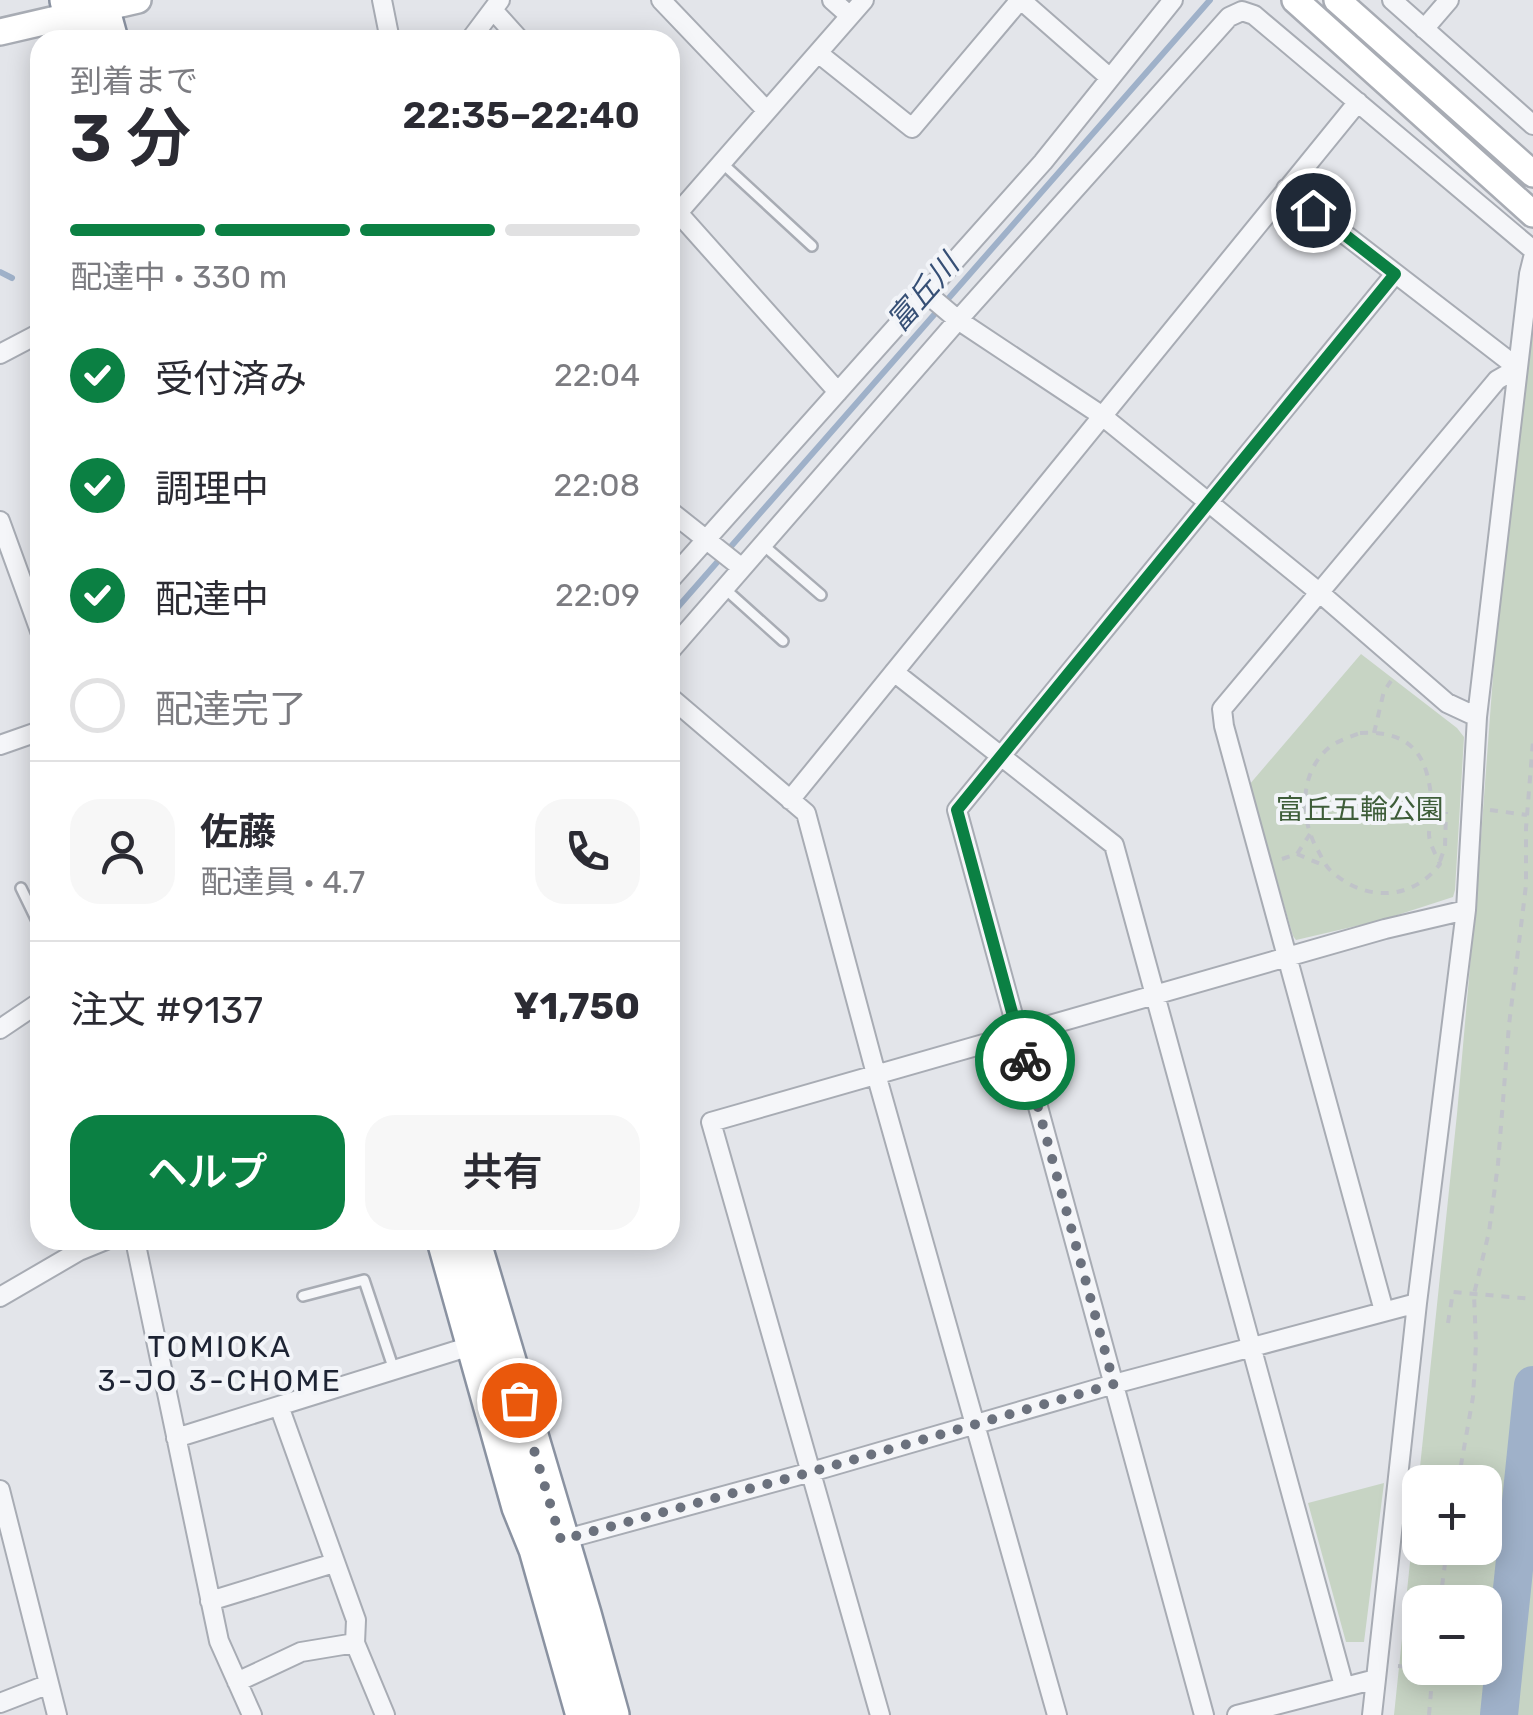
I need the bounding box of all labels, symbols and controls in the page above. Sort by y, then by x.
text: 到着まで [70,62,198,100]
text: 22:35–22:40 [402,92,640,138]
text: 3 分 [70,100,191,177]
pin [1271,168,1356,253]
icon: home [1286,183,1341,238]
water label: 富丘川 [880,245,968,339]
text: 配達中 · 330 m [70,258,287,296]
icon: check [70,348,125,403]
text: 受付済み [155,356,307,402]
text: 22:04 [554,356,640,394]
icon: check [70,458,125,513]
text: 調理中 [155,466,269,512]
text: 22:08 [554,466,640,504]
icon: check [70,568,125,623]
text: 配達中 [155,576,269,622]
text: 22:09 [555,576,640,614]
text: 配達完了 [155,686,307,732]
park label: 富丘五輪公園 [1276,793,1444,826]
button: person [70,799,175,904]
button: phone [535,799,640,904]
text: 佐藤 [200,809,276,855]
text: 配達員 · 4.7 [200,863,365,901]
text: ¥1,750 [513,983,640,1029]
text: 注文 #9137 [70,987,263,1033]
courier [975,1010,1075,1110]
icon: bike [998,1033,1053,1088]
button: ヘルプ [70,1115,345,1230]
button: 共有 [365,1115,640,1230]
district label: TOMIOKA 3-JO 3-CHOME [97,1329,343,1399]
pin [477,1358,562,1443]
icon: bag [492,1373,547,1428]
map controls [1402,1465,1502,1685]
button: + [1402,1465,1502,1565]
button: − [1402,1585,1502,1685]

